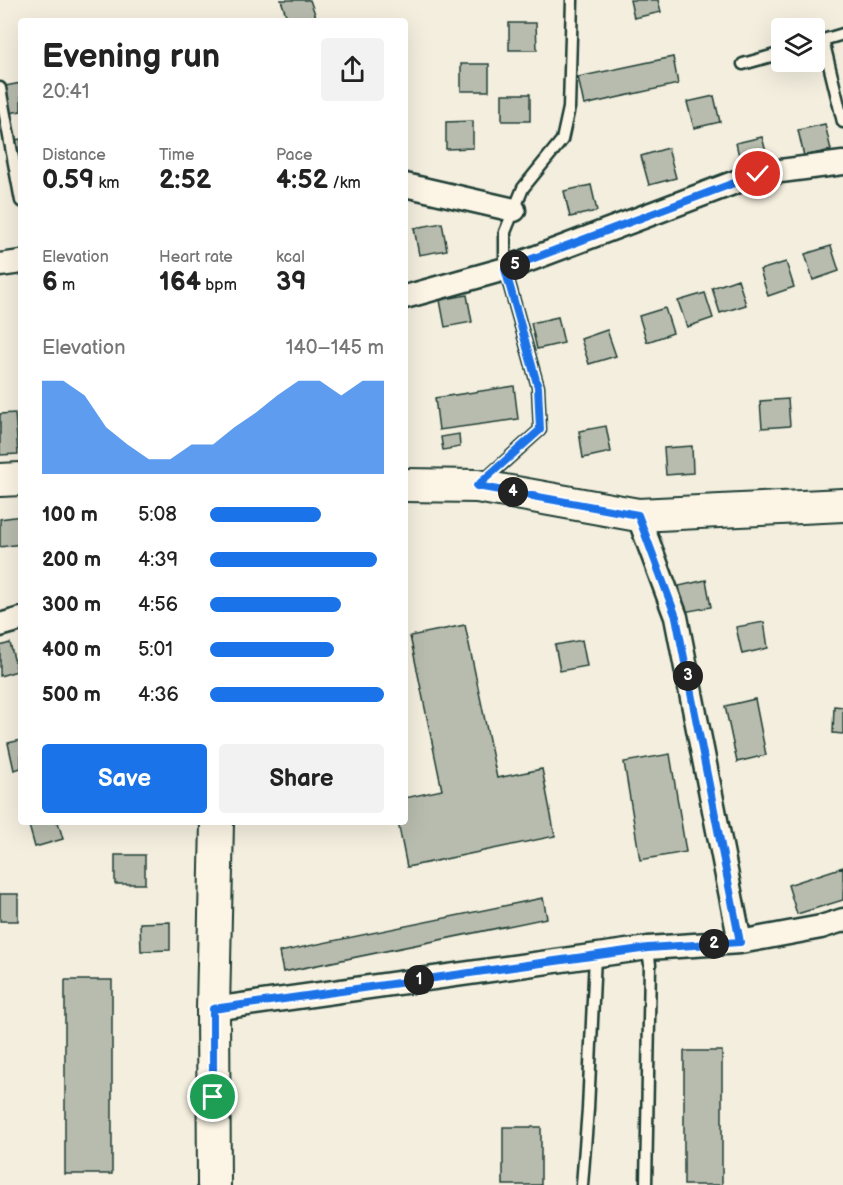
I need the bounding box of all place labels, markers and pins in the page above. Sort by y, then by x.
pin [732,148,783,199]
pin: 5 [500,250,530,280]
pin: 4 [498,477,528,507]
pin: 3 [673,661,703,691]
pin: 2 [699,929,729,959]
pin: 1 [404,965,434,995]
pin [187,1071,238,1122]

